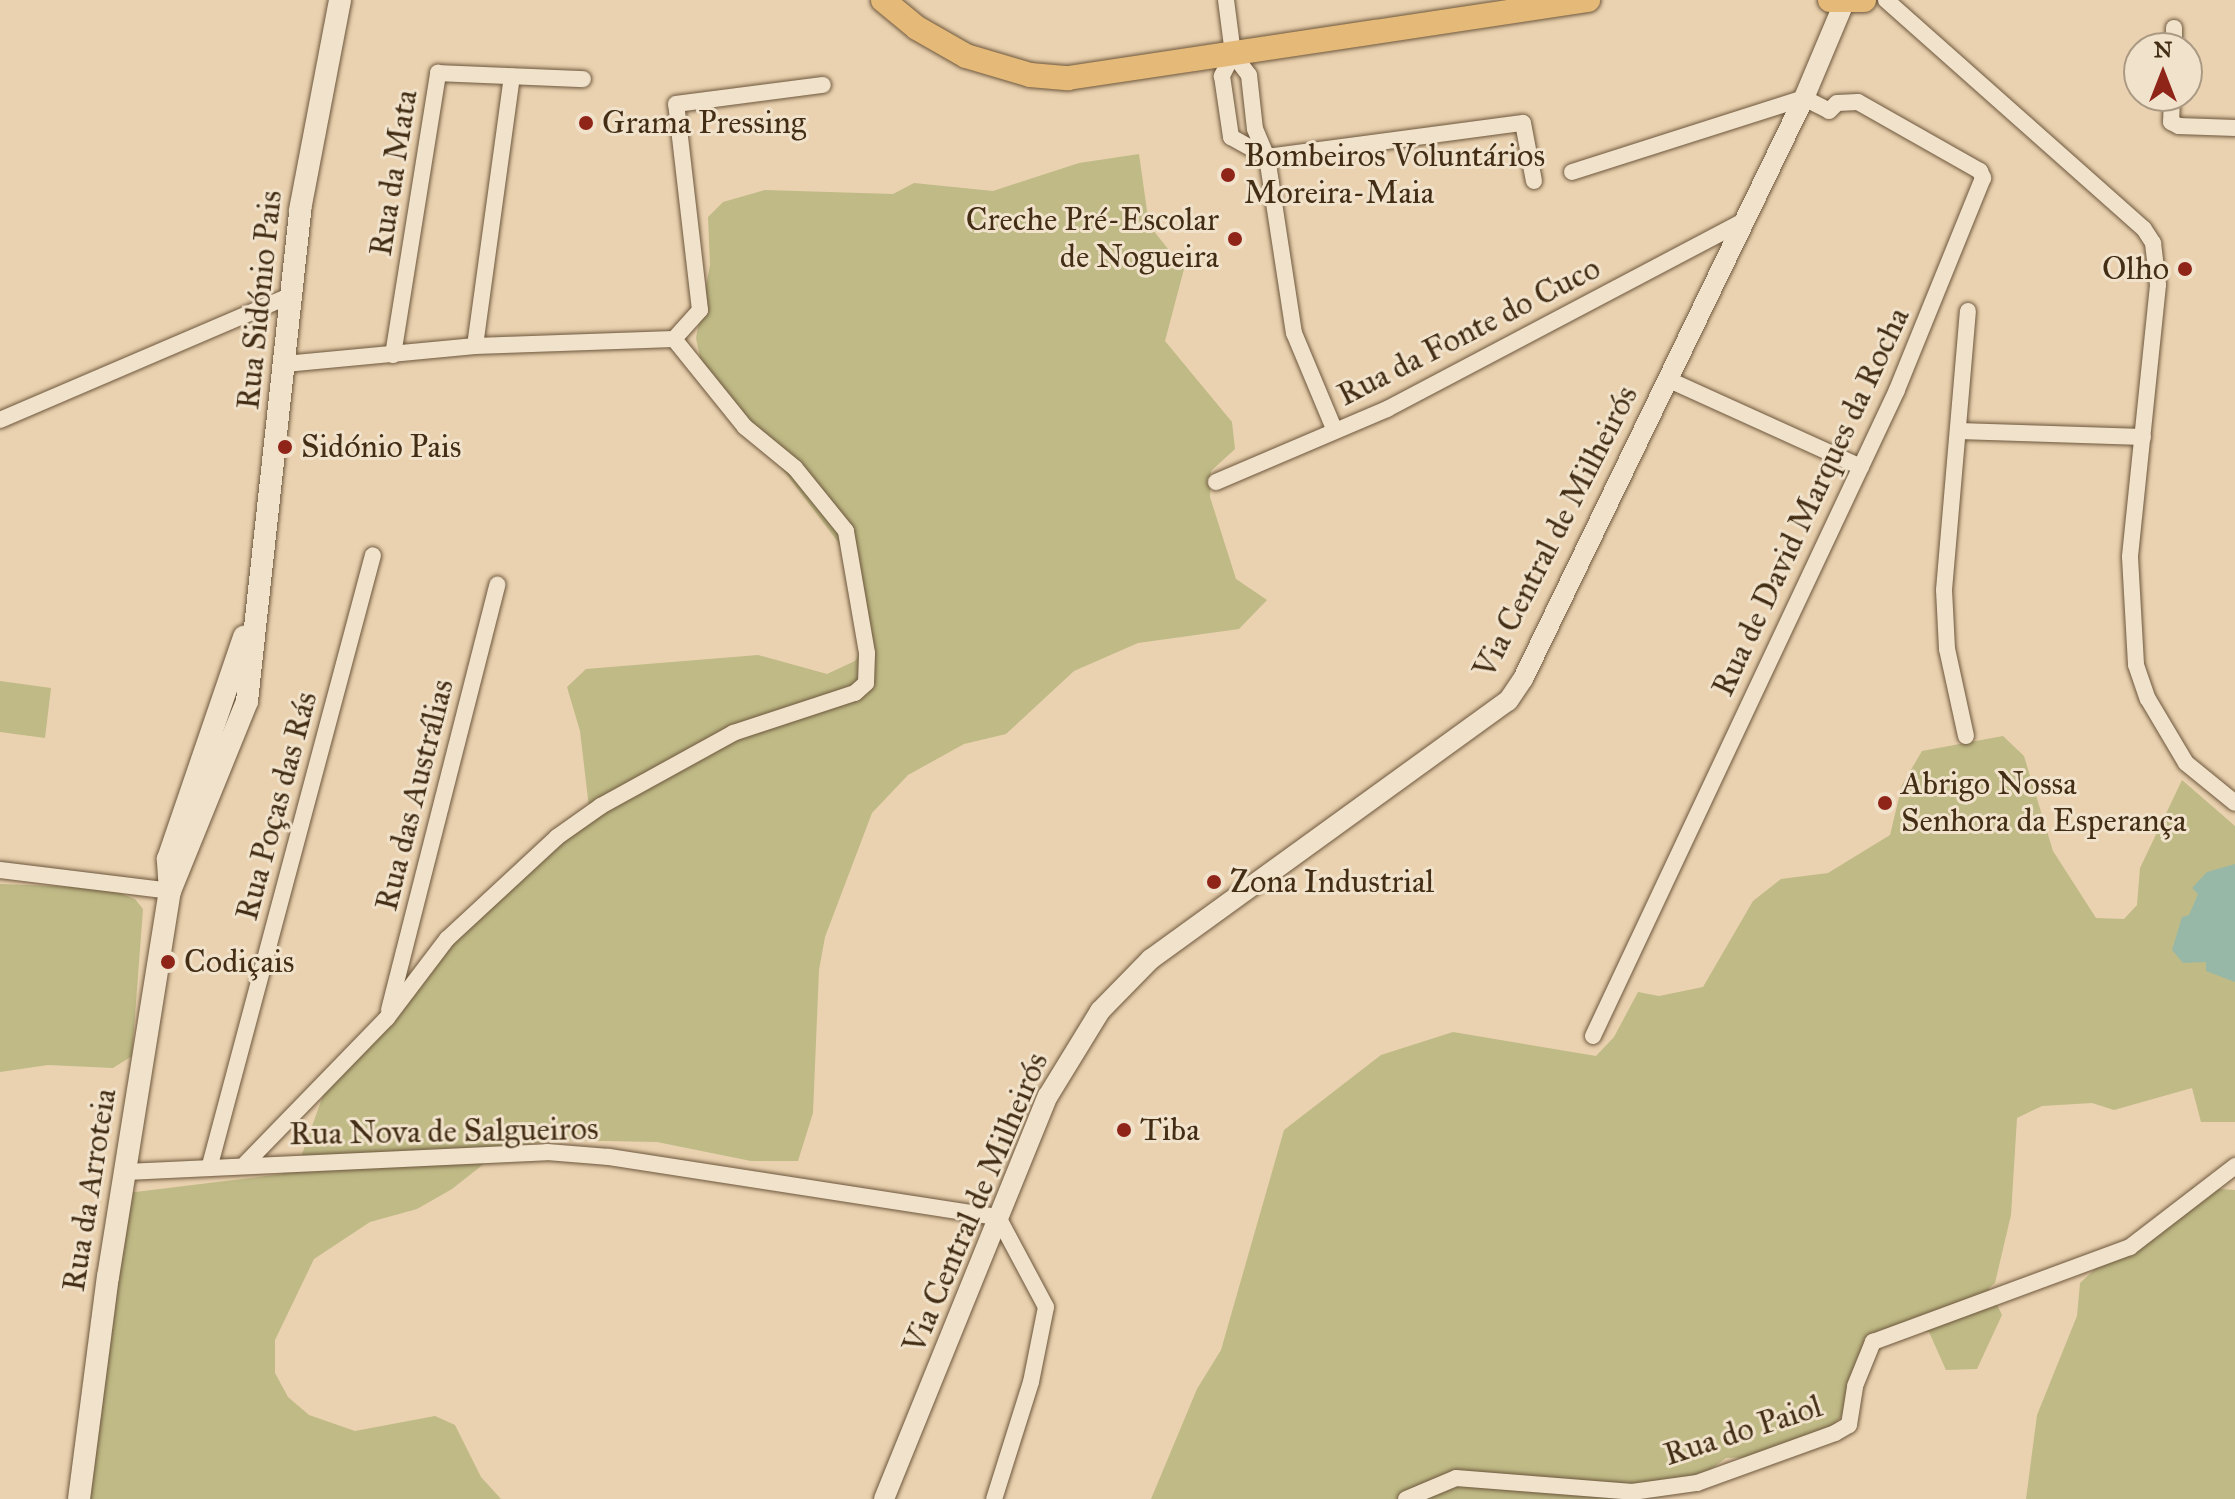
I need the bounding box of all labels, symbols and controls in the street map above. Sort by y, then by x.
north arrow [2123,32,2203,112]
text: N [2154,36,2172,63]
street label: Rua da Mata [362,87,426,259]
place label: Grama Pressing [602,104,806,142]
marker: Grama Pressing [577,114,595,132]
place label: Bombeiros Voluntários Moreira-Maia [1244,138,1545,213]
marker: Bombeiros Voluntários Moreira-Maia [1219,166,1237,184]
street label: Rua Sidónio Pais [229,189,291,411]
place label: Creche Pré-Escolar de Nogueira [966,202,1219,277]
marker: Creche Pré-Escolar de Nogueira [1226,230,1244,248]
street label: Rua da Fonte do Cuco [1331,249,1607,415]
place label: Olho [2102,250,2169,288]
marker: Olho [2176,260,2194,278]
street label: Rua de David Marques da Rocha [1704,302,1918,702]
street label: Via Central de Milheirós [1466,380,1646,684]
place label: Sidónio Pais [301,428,461,466]
marker: Sidónio Pais [276,438,294,456]
street label: Rua das Austrálias [368,675,462,915]
street label: Rua Poças das Rás [228,688,326,924]
place label: Abrigo Nossa Senhora da Esperança [1901,766,2187,841]
marker: Abrigo Nossa Senhora da Esperança [1876,794,1894,812]
place label: Zona Industrial [1230,863,1434,901]
marker: Zona Industrial [1205,873,1223,891]
place label: Codiçais [184,943,294,981]
marker: Codiçais [159,953,177,971]
street label: Via Central de Milheirós [895,1047,1057,1359]
street label: Rua da Arroteia [55,1086,125,1294]
street label: Rua Nova de Salgueiros [289,1110,599,1154]
place label: Tiba [1140,1111,1200,1149]
marker: Tiba [1115,1121,1133,1139]
street label: Rua do Paiol [1659,1387,1827,1475]

